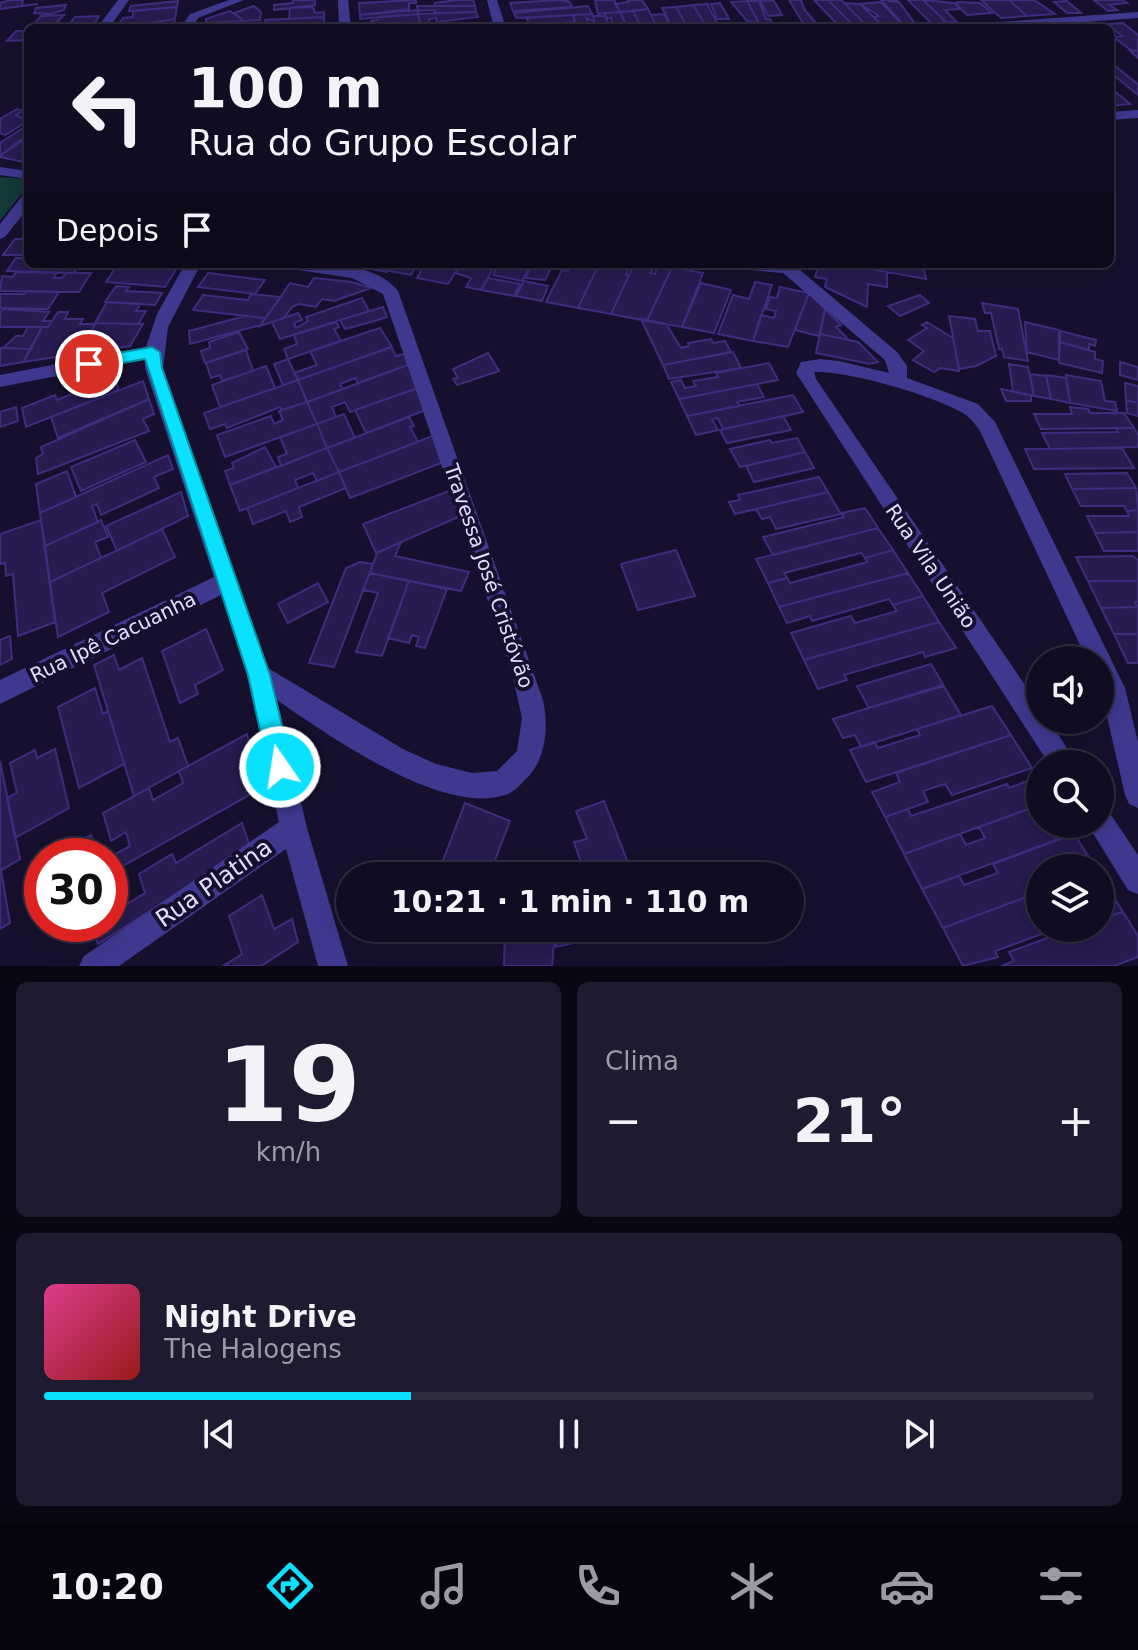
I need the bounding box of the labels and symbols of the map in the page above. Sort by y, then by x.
pin [55,330,123,398]
street label: Travessa José Cristóvão [439,460,539,691]
street label: Rua Vila União [881,499,981,633]
street label: Rua Ipê Cacuanha [26,586,200,688]
position arrow [238,725,322,809]
street label: Rua Platina [151,833,277,933]
speed limit sign: 30 [24,838,128,942]

